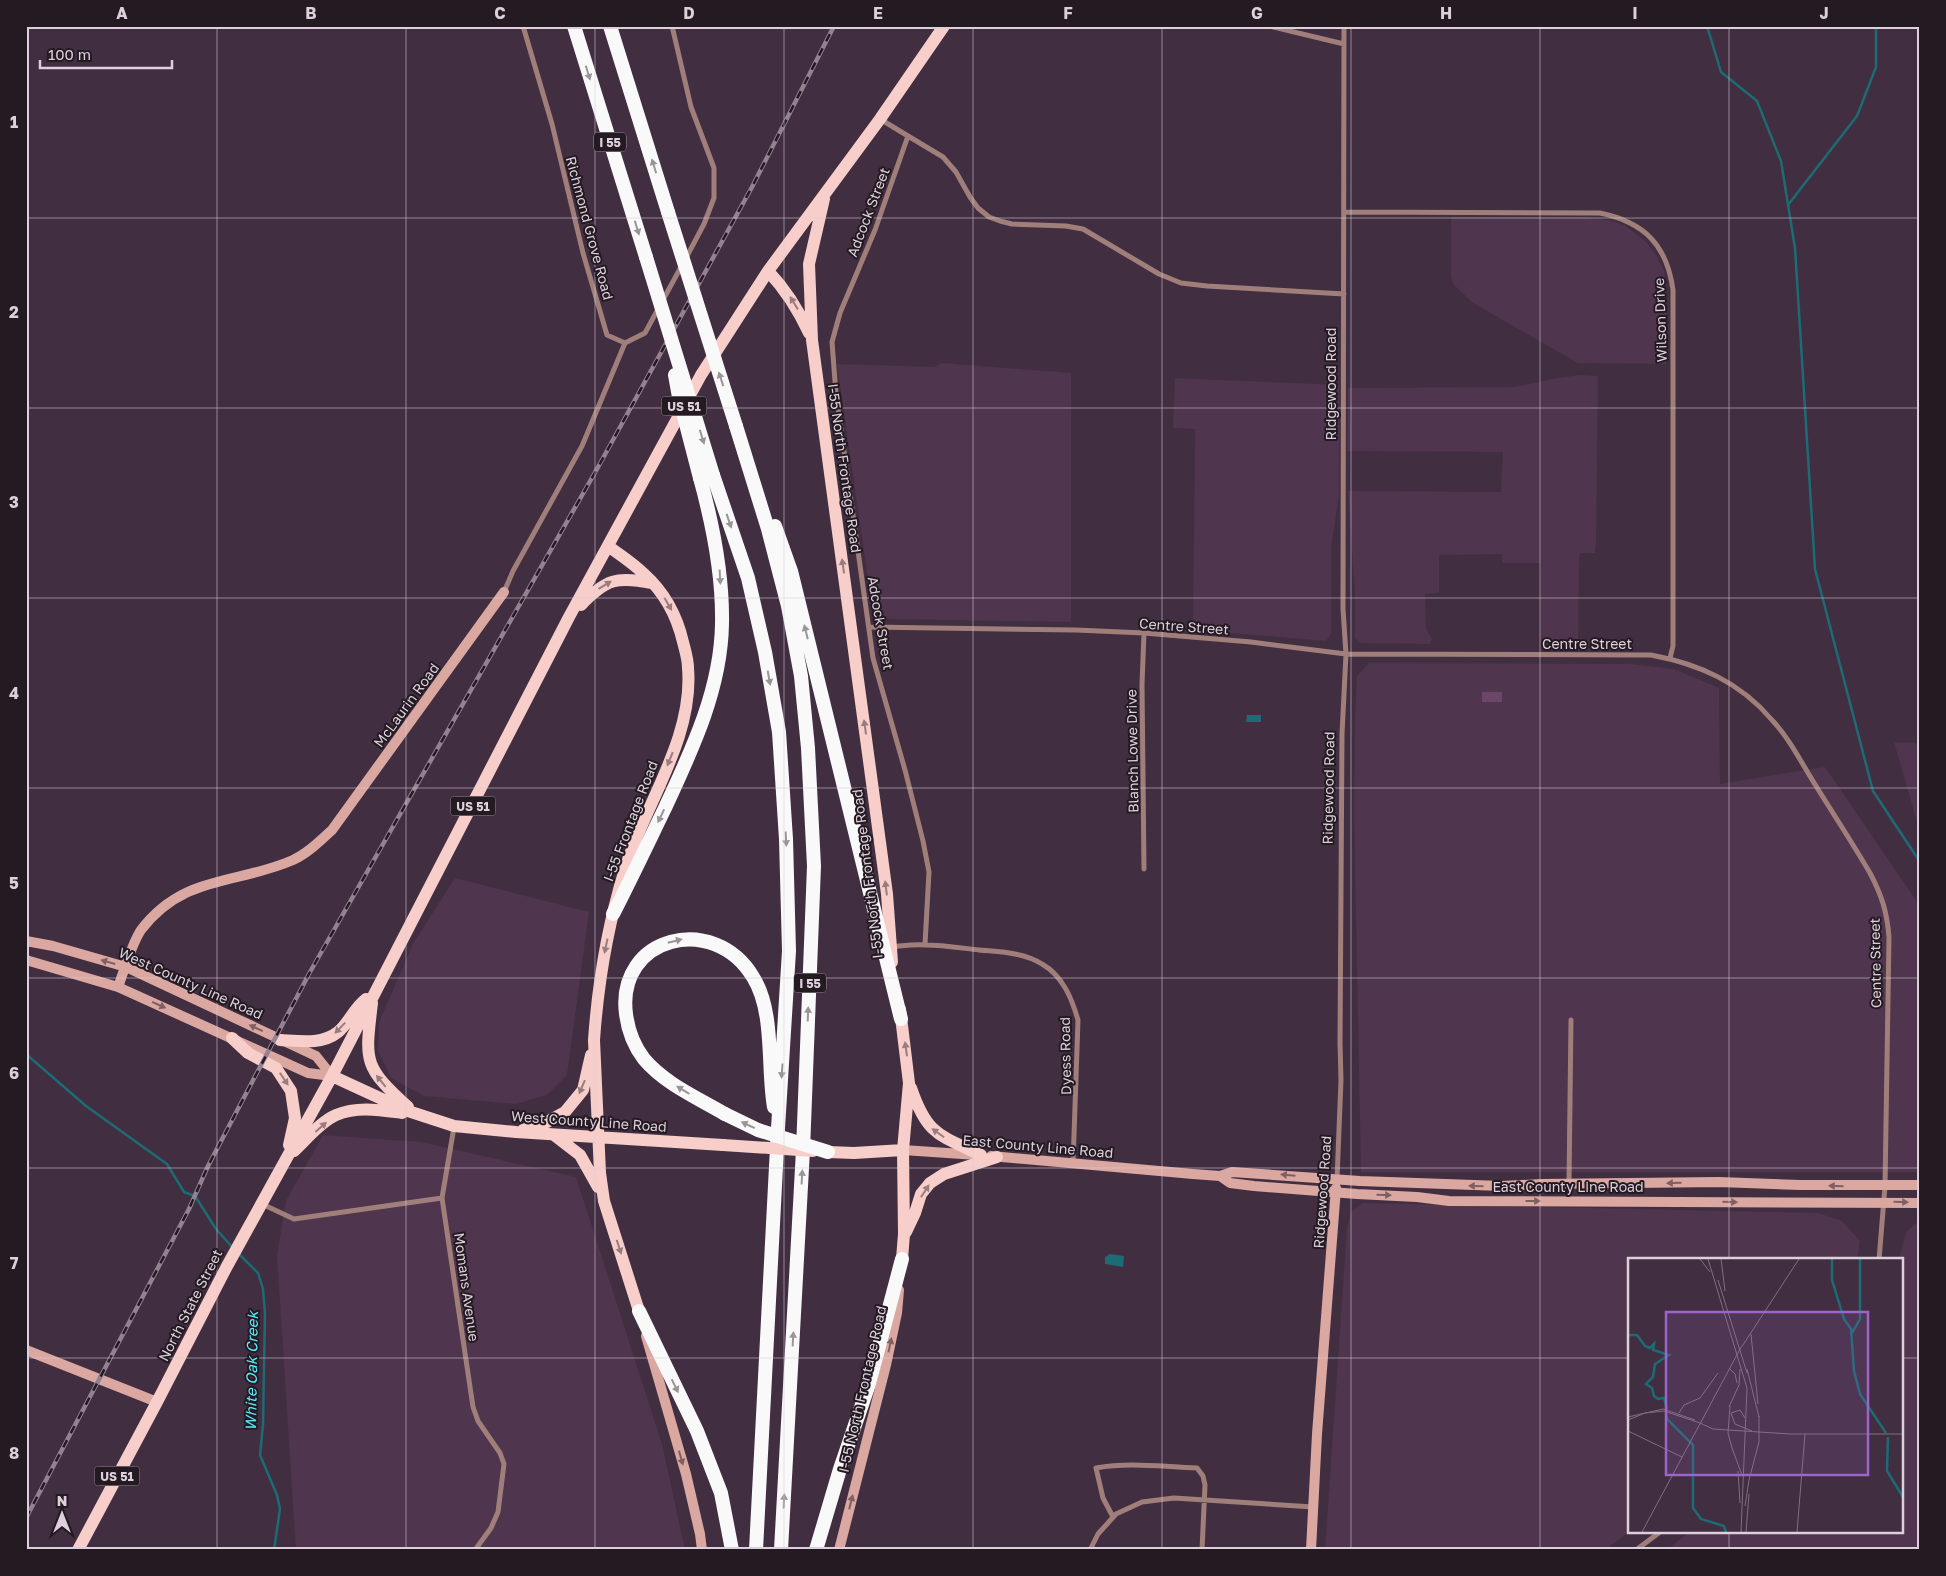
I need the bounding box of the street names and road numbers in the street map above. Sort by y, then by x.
road number: I 55 [594,132,626,152]
street label: Richmond Grove Road [563,154,617,302]
street label: Adcock Street [843,165,893,259]
street label: Wilson Drive [1650,278,1670,362]
street label: Ridgewood Road [1322,328,1339,440]
street label: I-55 North Frontage Road [825,382,865,554]
road number: US 51 [662,396,706,416]
street label: Adcock Street [864,575,898,671]
street label: Centre Street [1138,614,1230,638]
street label: Centre Street [1542,635,1632,652]
street label: McLaurin Road [370,660,442,750]
street label: Blanch Lowe Drive [1122,689,1142,813]
street label: Ridgewood Road [1319,731,1337,845]
street label: I-55 Frontage Road [599,758,661,884]
street label: I-55 North Frontage Road [848,788,886,960]
road number: US 51 [450,796,496,816]
street label: Centre Street [1866,918,1884,1008]
street label: West County Line Road [116,944,266,1022]
road number: I 55 [794,974,826,992]
street label: Dyess Road [1056,1017,1074,1095]
street label: West County Line Road [511,1107,667,1135]
street label: East County Line Road [962,1131,1114,1161]
street label: Ridgewood Road [1310,1135,1334,1249]
street label: East County Line Road [1492,1178,1644,1195]
street label: Momans Avenue [451,1231,483,1343]
street label: North State Street [154,1246,226,1364]
street label: I-55 North Frontage Road [835,1304,889,1474]
road number: US 51 [94,1466,140,1485]

